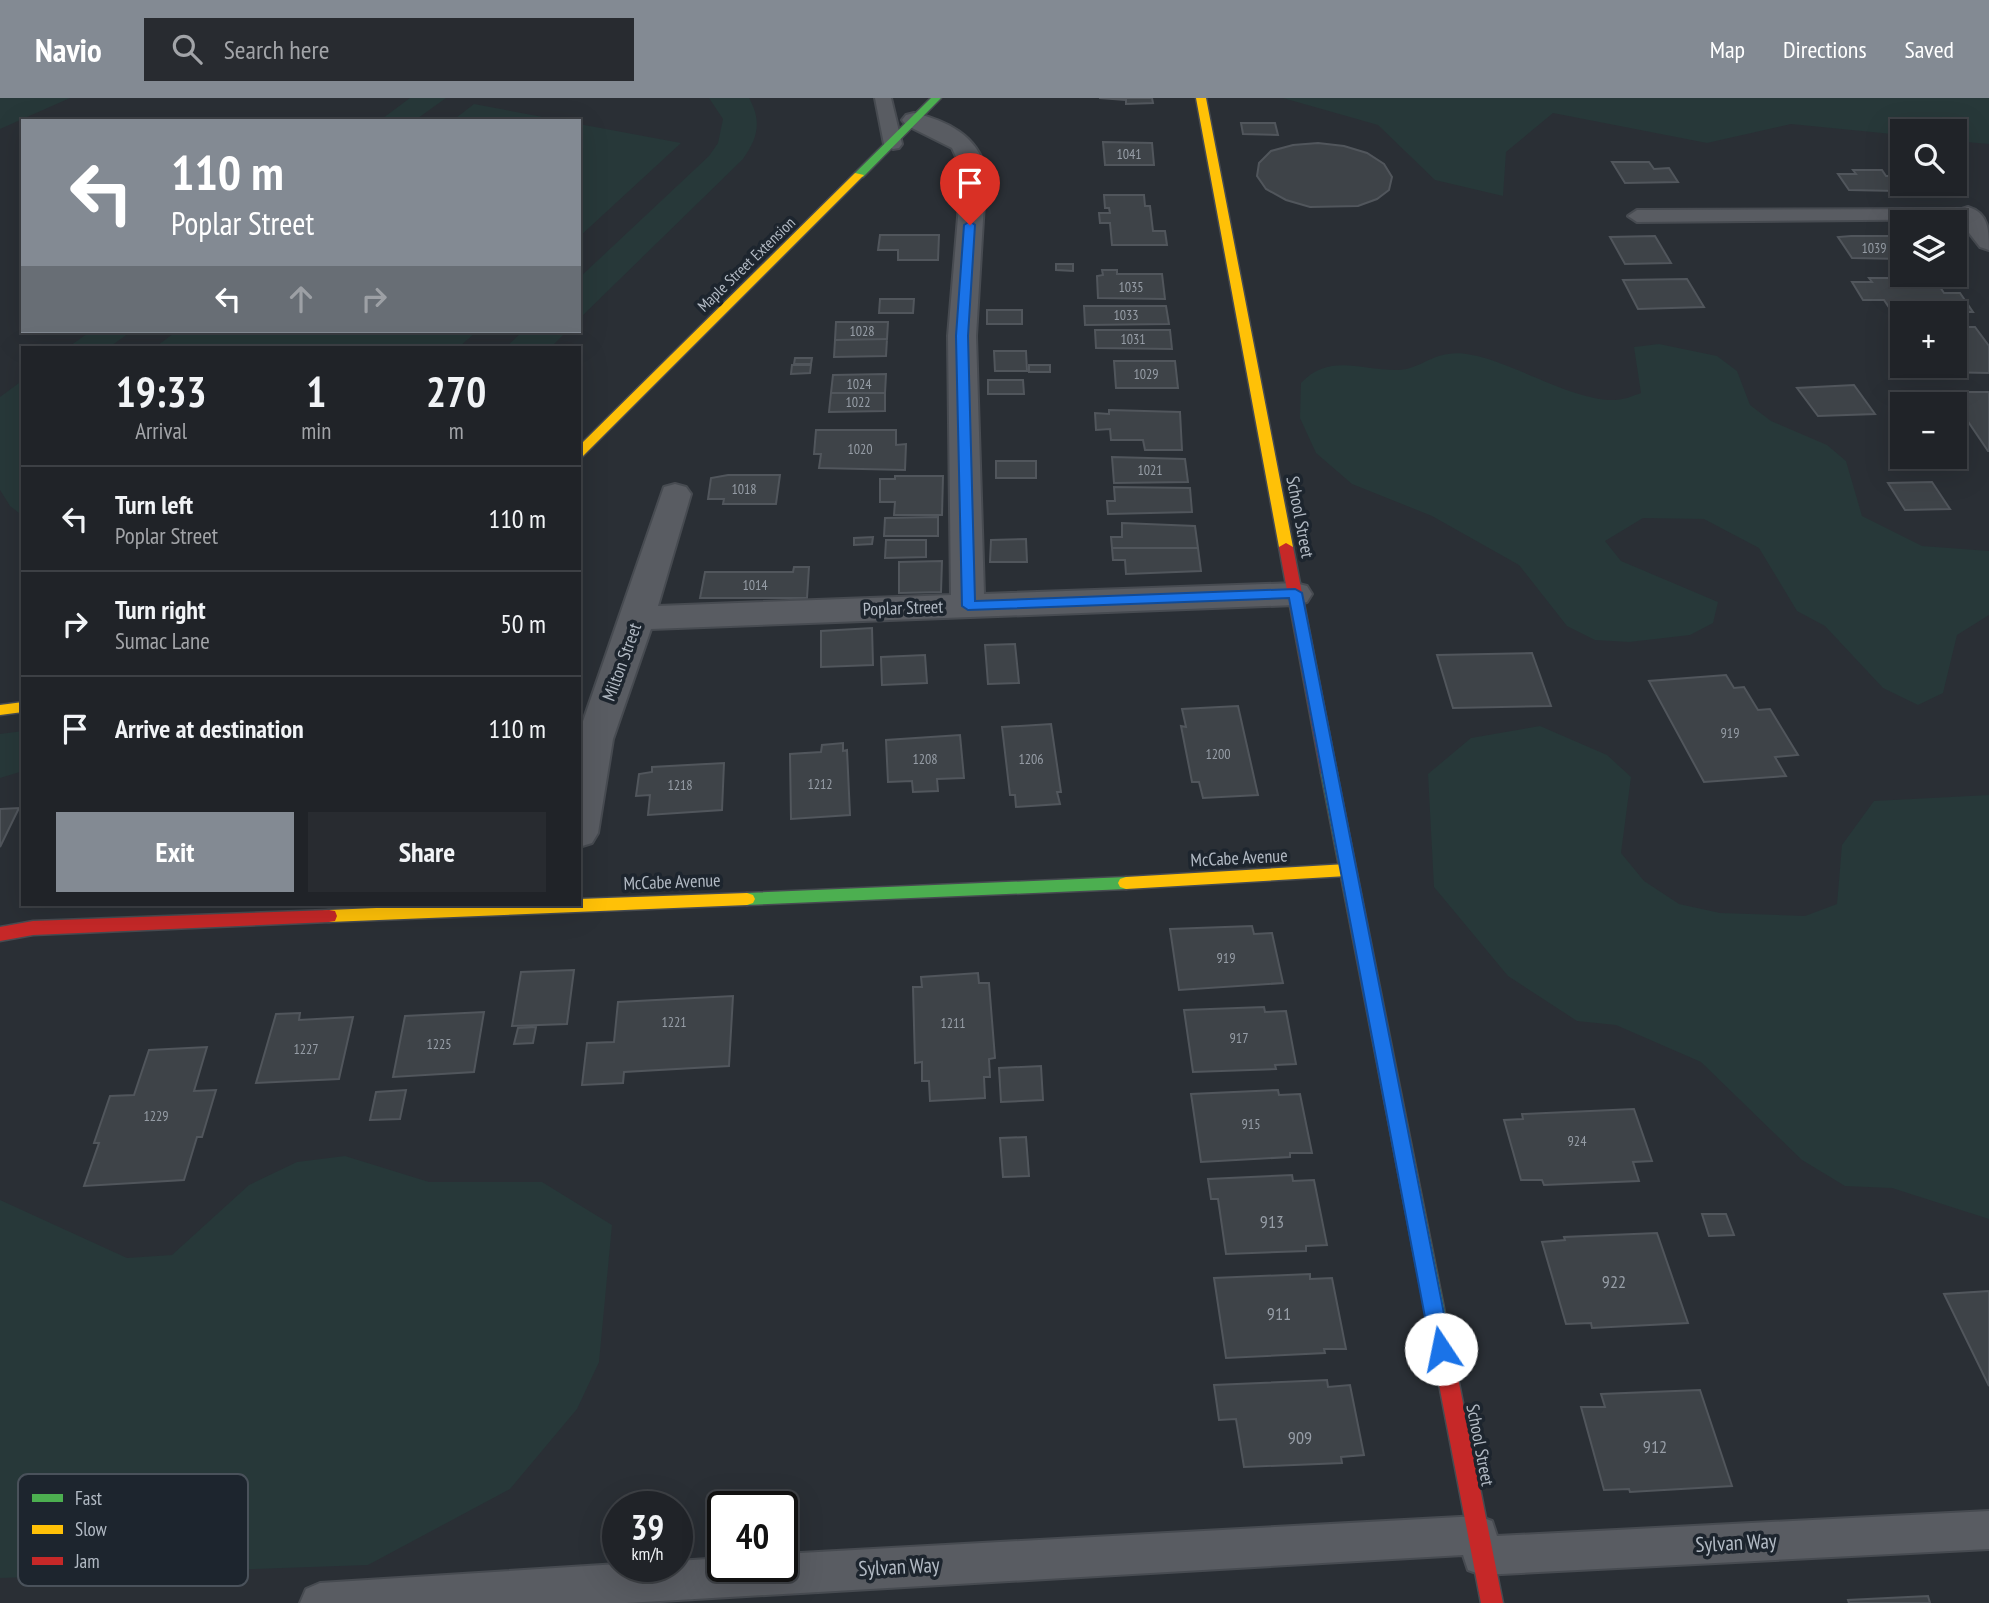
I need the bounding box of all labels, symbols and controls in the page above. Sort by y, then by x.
search box [144,18,634,81]
text: Navio [35,28,102,71]
icon: search [168,30,206,68]
text: Search here [224,33,329,66]
text: Map [1710,34,1745,65]
text: Directions [1783,34,1867,65]
text: Saved [1905,34,1954,65]
map controls [1890,119,1967,469]
button: search [1890,119,1967,196]
text: 110 m [171,140,284,204]
house number: 1041 [1116,145,1142,163]
icon: left [56,147,147,238]
pin [940,153,1000,225]
icon: arrive [951,164,989,202]
text: Poplar Street [171,202,314,244]
button: layers [1890,210,1967,287]
street label: Maple Street Extension [693,212,799,316]
house number: 1039 [1861,239,1887,257]
house number: 1035 [1118,278,1144,296]
icon: left [209,280,247,318]
icon: ahead [282,280,320,318]
icon: right [355,280,393,318]
button: + [1890,301,1967,378]
house number: 1033 [1113,306,1139,324]
house number: 1028 [849,322,875,340]
house number: 1031 [1120,330,1146,348]
text: 19:33 [116,364,207,419]
text: 1 [306,364,326,419]
text: 270 [426,364,486,419]
house number: 1029 [1133,365,1159,383]
house number: 1024 [846,375,872,393]
button: − [1890,392,1967,469]
house number: 1022 [845,393,871,411]
text: Arrival [135,416,187,445]
text: min [301,416,331,445]
text: m [449,416,464,445]
house number: 1020 [847,440,873,458]
house number: 1021 [1137,461,1163,479]
street label: School Street [1281,474,1320,560]
house number: 1018 [731,480,757,498]
text: Turn left [115,488,193,521]
icon: left [56,500,94,538]
text: 110 m [488,502,546,535]
text: Poplar Street [115,521,218,550]
house number: 1014 [742,576,768,594]
text: Turn right [115,593,206,626]
street label: Poplar Street [862,595,944,620]
icon: right [56,605,94,643]
text: 50 m [500,607,546,640]
street label: Milton Street [597,620,646,704]
text: Sumac Lane [115,626,210,655]
icon: arrive [56,710,94,748]
text: Arrive at destination [115,712,304,745]
text: 110 m [488,712,546,745]
house number: 919 [1721,724,1739,742]
house number: 1200 [1205,745,1231,763]
house number: 1208 [912,750,938,768]
house number: 1206 [1018,750,1044,768]
house number: 1212 [807,775,833,793]
house number: 1218 [667,776,693,794]
button: Exit [56,812,294,892]
button: Share [308,812,546,892]
street label: McCabe Avenue [1190,843,1288,872]
street label: McCabe Avenue [623,868,721,895]
house number: 919 [1217,949,1235,967]
house number: 1221 [661,1013,687,1031]
house number: 1211 [940,1014,966,1032]
house number: 917 [1230,1029,1248,1047]
house number: 1225 [426,1035,452,1053]
house number: 1227 [293,1040,319,1058]
house number: 1229 [143,1107,169,1125]
house number: 915 [1242,1115,1260,1133]
house number: 924 [1568,1132,1587,1150]
house number: 913 [1260,1210,1284,1233]
house number: 922 [1602,1270,1626,1293]
house number: 911 [1267,1302,1291,1325]
position arrow [1404,1312,1478,1386]
street label: School Street [1461,1402,1500,1488]
house number: 909 [1288,1426,1312,1449]
house number: 912 [1643,1435,1667,1458]
legend [18,1474,248,1586]
text: Fast [75,1486,103,1510]
speed limit sign: 40 [707,1491,798,1582]
text: 39 [631,1504,664,1550]
text: Slow [75,1517,108,1541]
street label: Sylvan Way [1695,1527,1777,1558]
text: km/h [632,1542,663,1565]
text: Jam [74,1549,100,1573]
street label: Sylvan Way [858,1551,940,1582]

